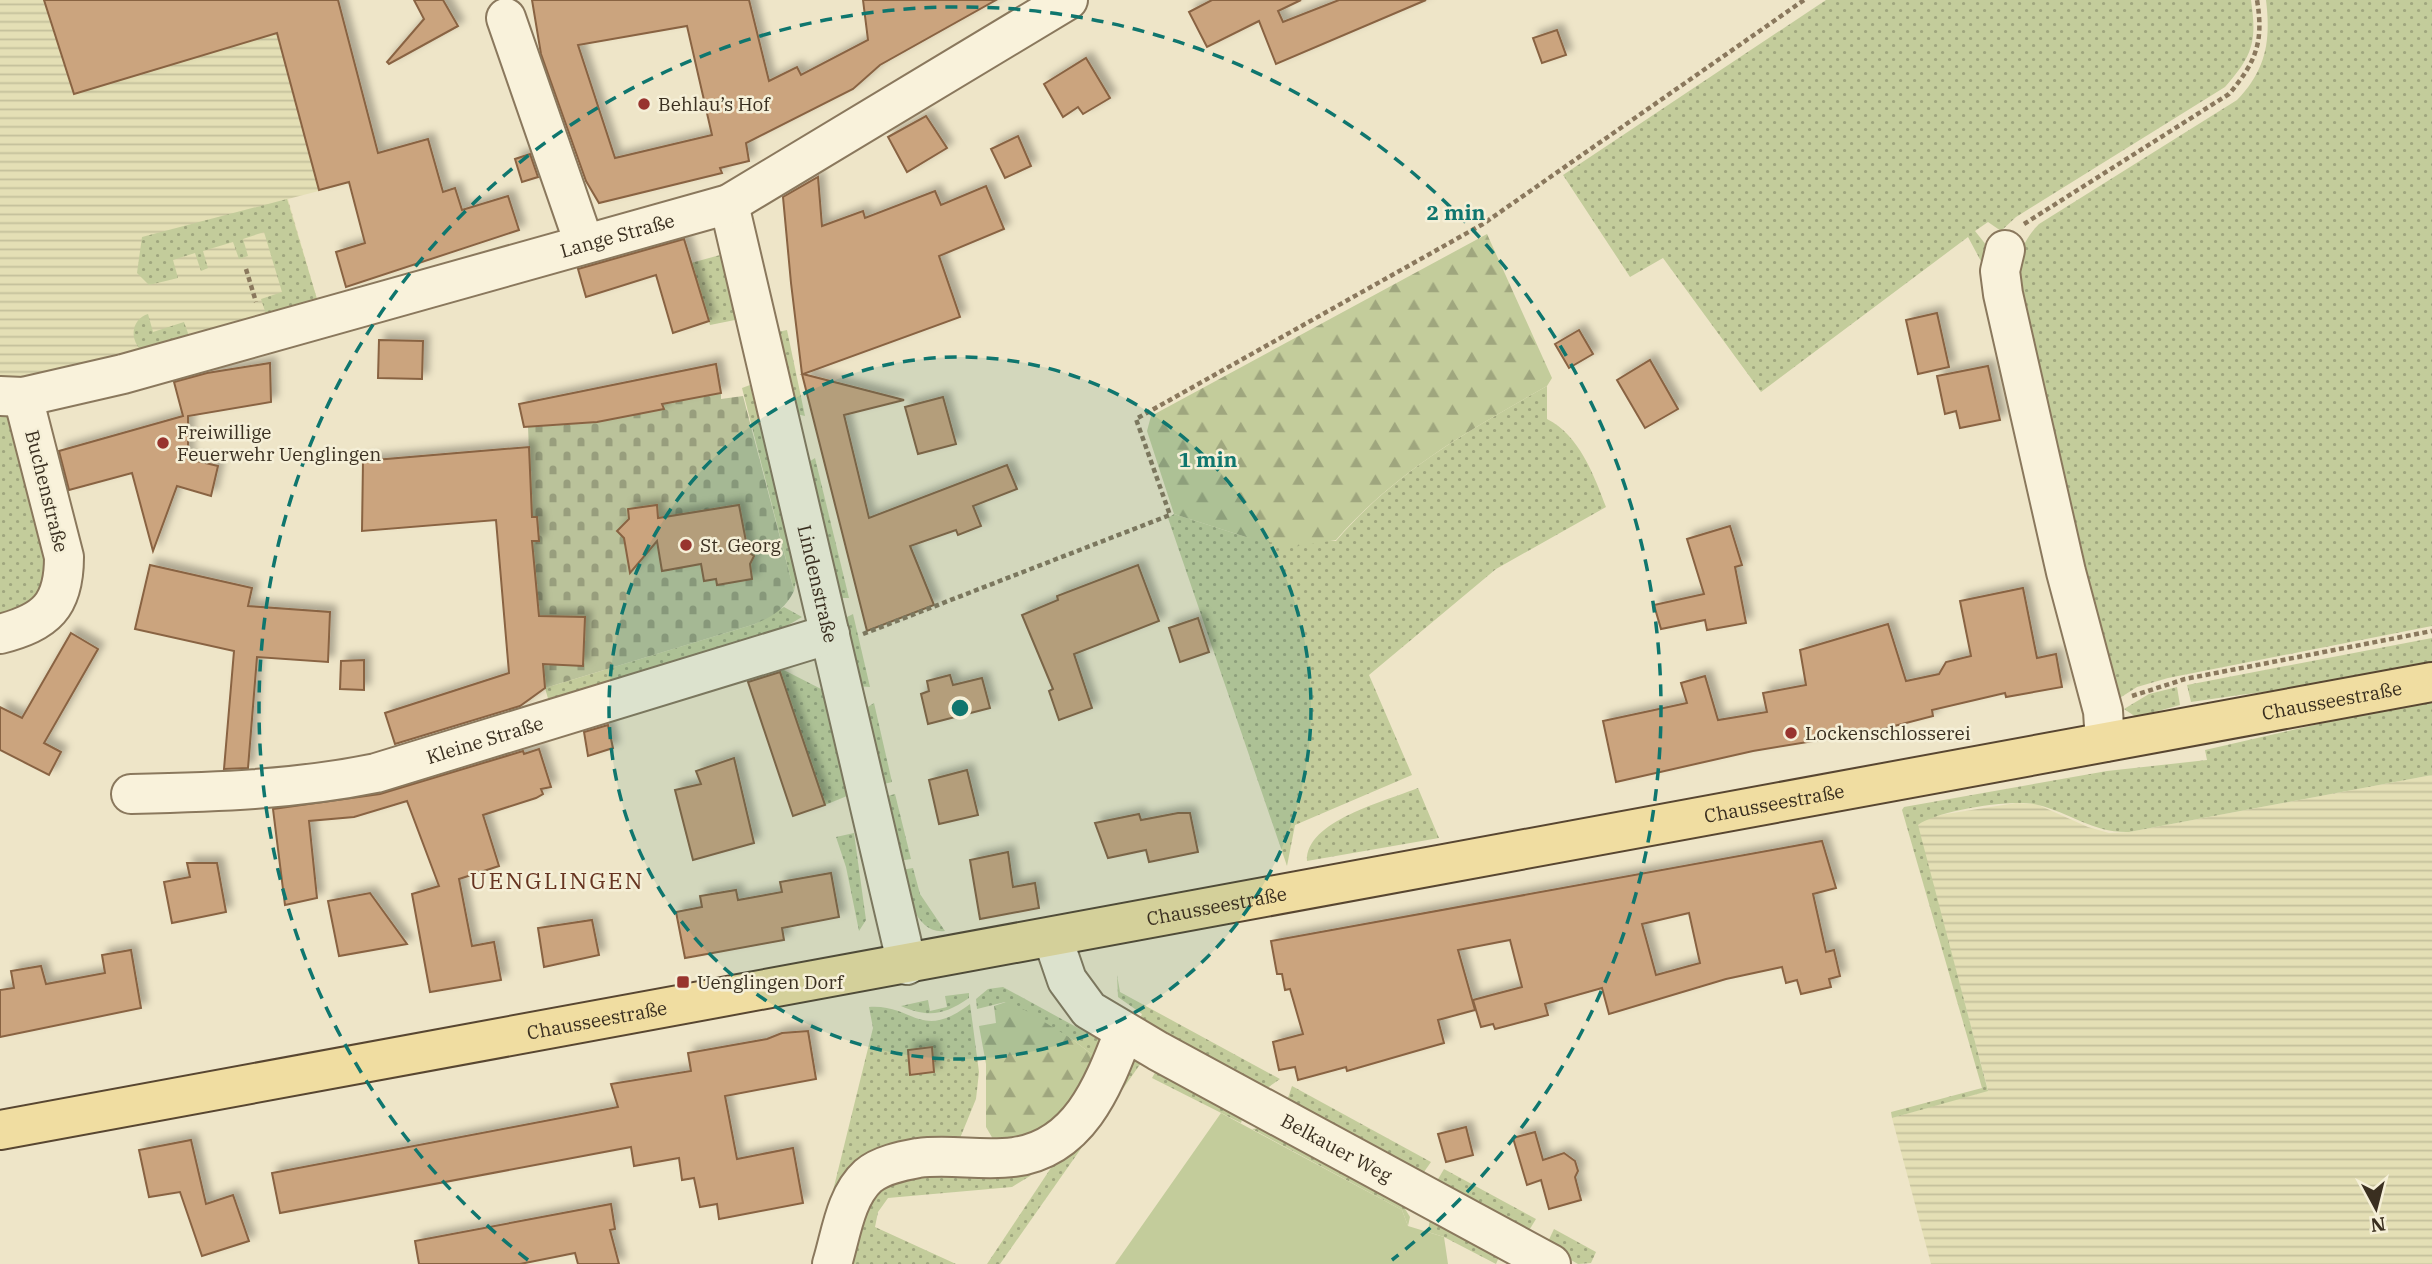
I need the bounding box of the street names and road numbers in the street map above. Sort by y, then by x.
street label: Lange Straße [557,208,677,263]
street label: Buchenstraße [20,427,74,555]
street label: Lindenstraße [792,522,843,645]
street label: Chausseestraße [2260,676,2404,725]
street label: Kleine Straße [423,710,546,769]
street label: Chausseestraße [1702,779,1846,828]
street label: Chausseestraße [1144,881,1289,931]
street label: Chausseestraße [525,995,669,1045]
street label: Belkauer Weg [1277,1108,1397,1188]

